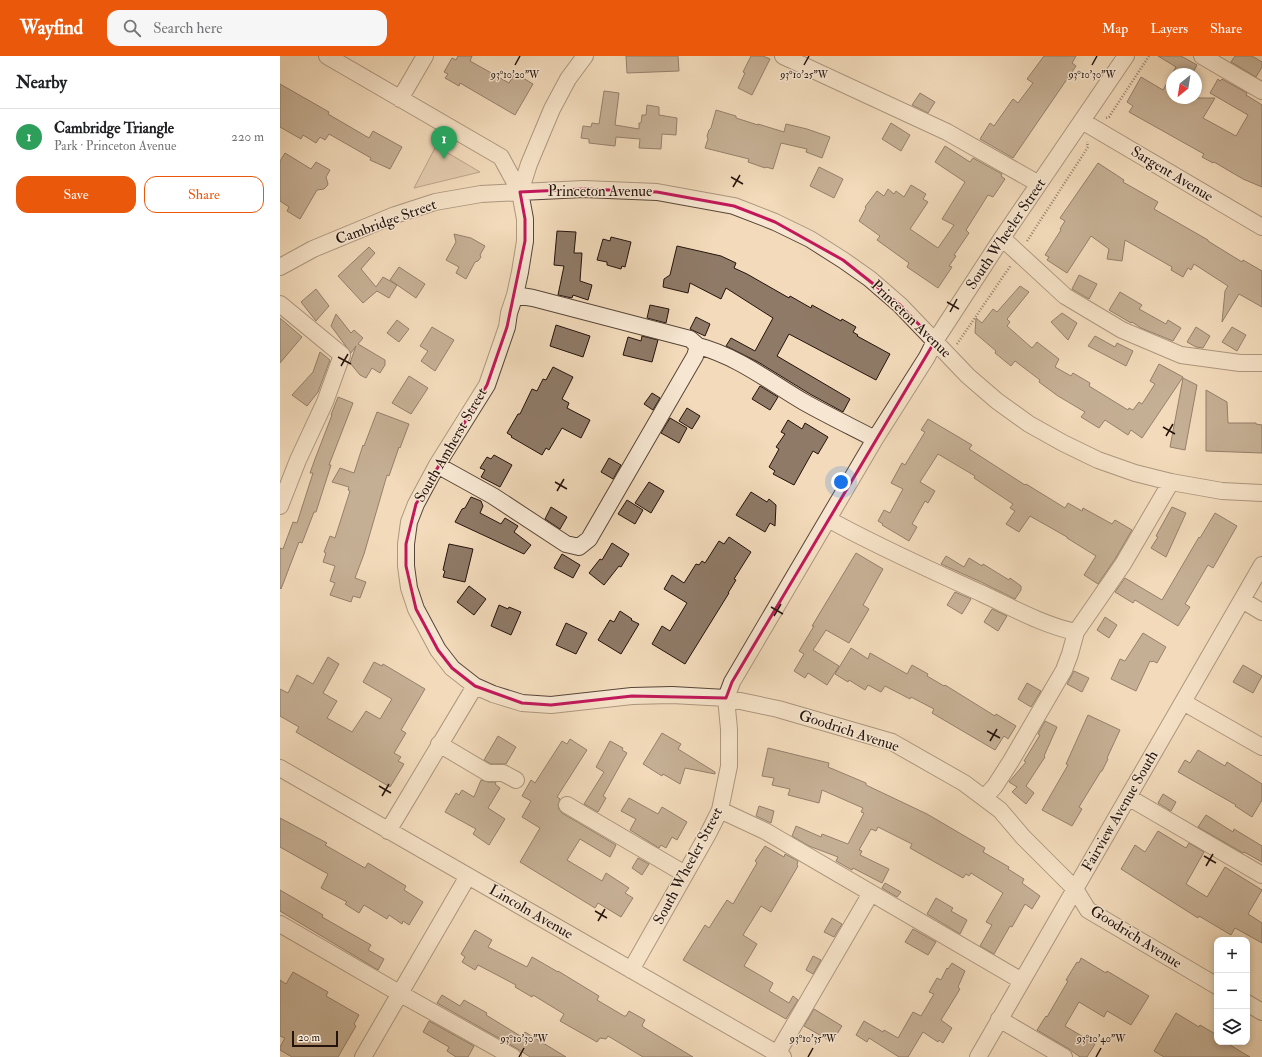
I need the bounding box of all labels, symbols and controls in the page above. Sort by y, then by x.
search box [107,10,387,46]
text: Wayfind [20,16,83,40]
icon: search [121,17,143,39]
text: Search here [153,19,223,38]
text: Map [1102,20,1128,37]
text: Layers [1150,20,1188,37]
text: Share [1210,20,1242,37]
north arrow [1166,68,1202,104]
text: 93°10'20"W [490,69,540,81]
text: 93°10'25"W [779,69,829,81]
text: 93°10'30"W [1067,69,1116,81]
text: Nearby [16,72,67,93]
text: Cambridge Triangle [54,119,174,138]
pin: 1 [431,126,457,159]
text: 1 [27,129,31,145]
text: 220 m [231,129,264,145]
text: Park · Princeton Avenue [54,138,176,154]
street label: Sargent Avenue [1127,142,1217,206]
street label: South Wheeler Street [962,175,1050,293]
button: Save [16,176,136,213]
button: Share [144,176,264,213]
street label: Princeton Avenue [548,182,652,201]
street label: Cambridge Street [333,195,439,249]
street label: Princeton Avenue [867,276,955,362]
street label: South Amherst Street [410,384,492,506]
your location [831,472,851,492]
street label: Goodrich Avenue [796,706,902,756]
street label: Fairview Avenue South [1078,747,1162,875]
street label: South Wheeler Street [649,804,727,928]
street label: Lincoln Avenue [486,880,576,944]
street label: Goodrich Avenue [1087,901,1185,973]
map controls [1214,937,1250,1045]
button: + [1214,937,1250,973]
button: − [1214,973,1250,1009]
button: layers [1214,1009,1250,1045]
scale bar [292,1029,338,1048]
text: 20 m [298,1031,320,1044]
text: 93°10'30"W [499,1033,548,1045]
text: 93°10'35"W [789,1033,837,1045]
text: 93°10'40"W [1076,1033,1126,1045]

